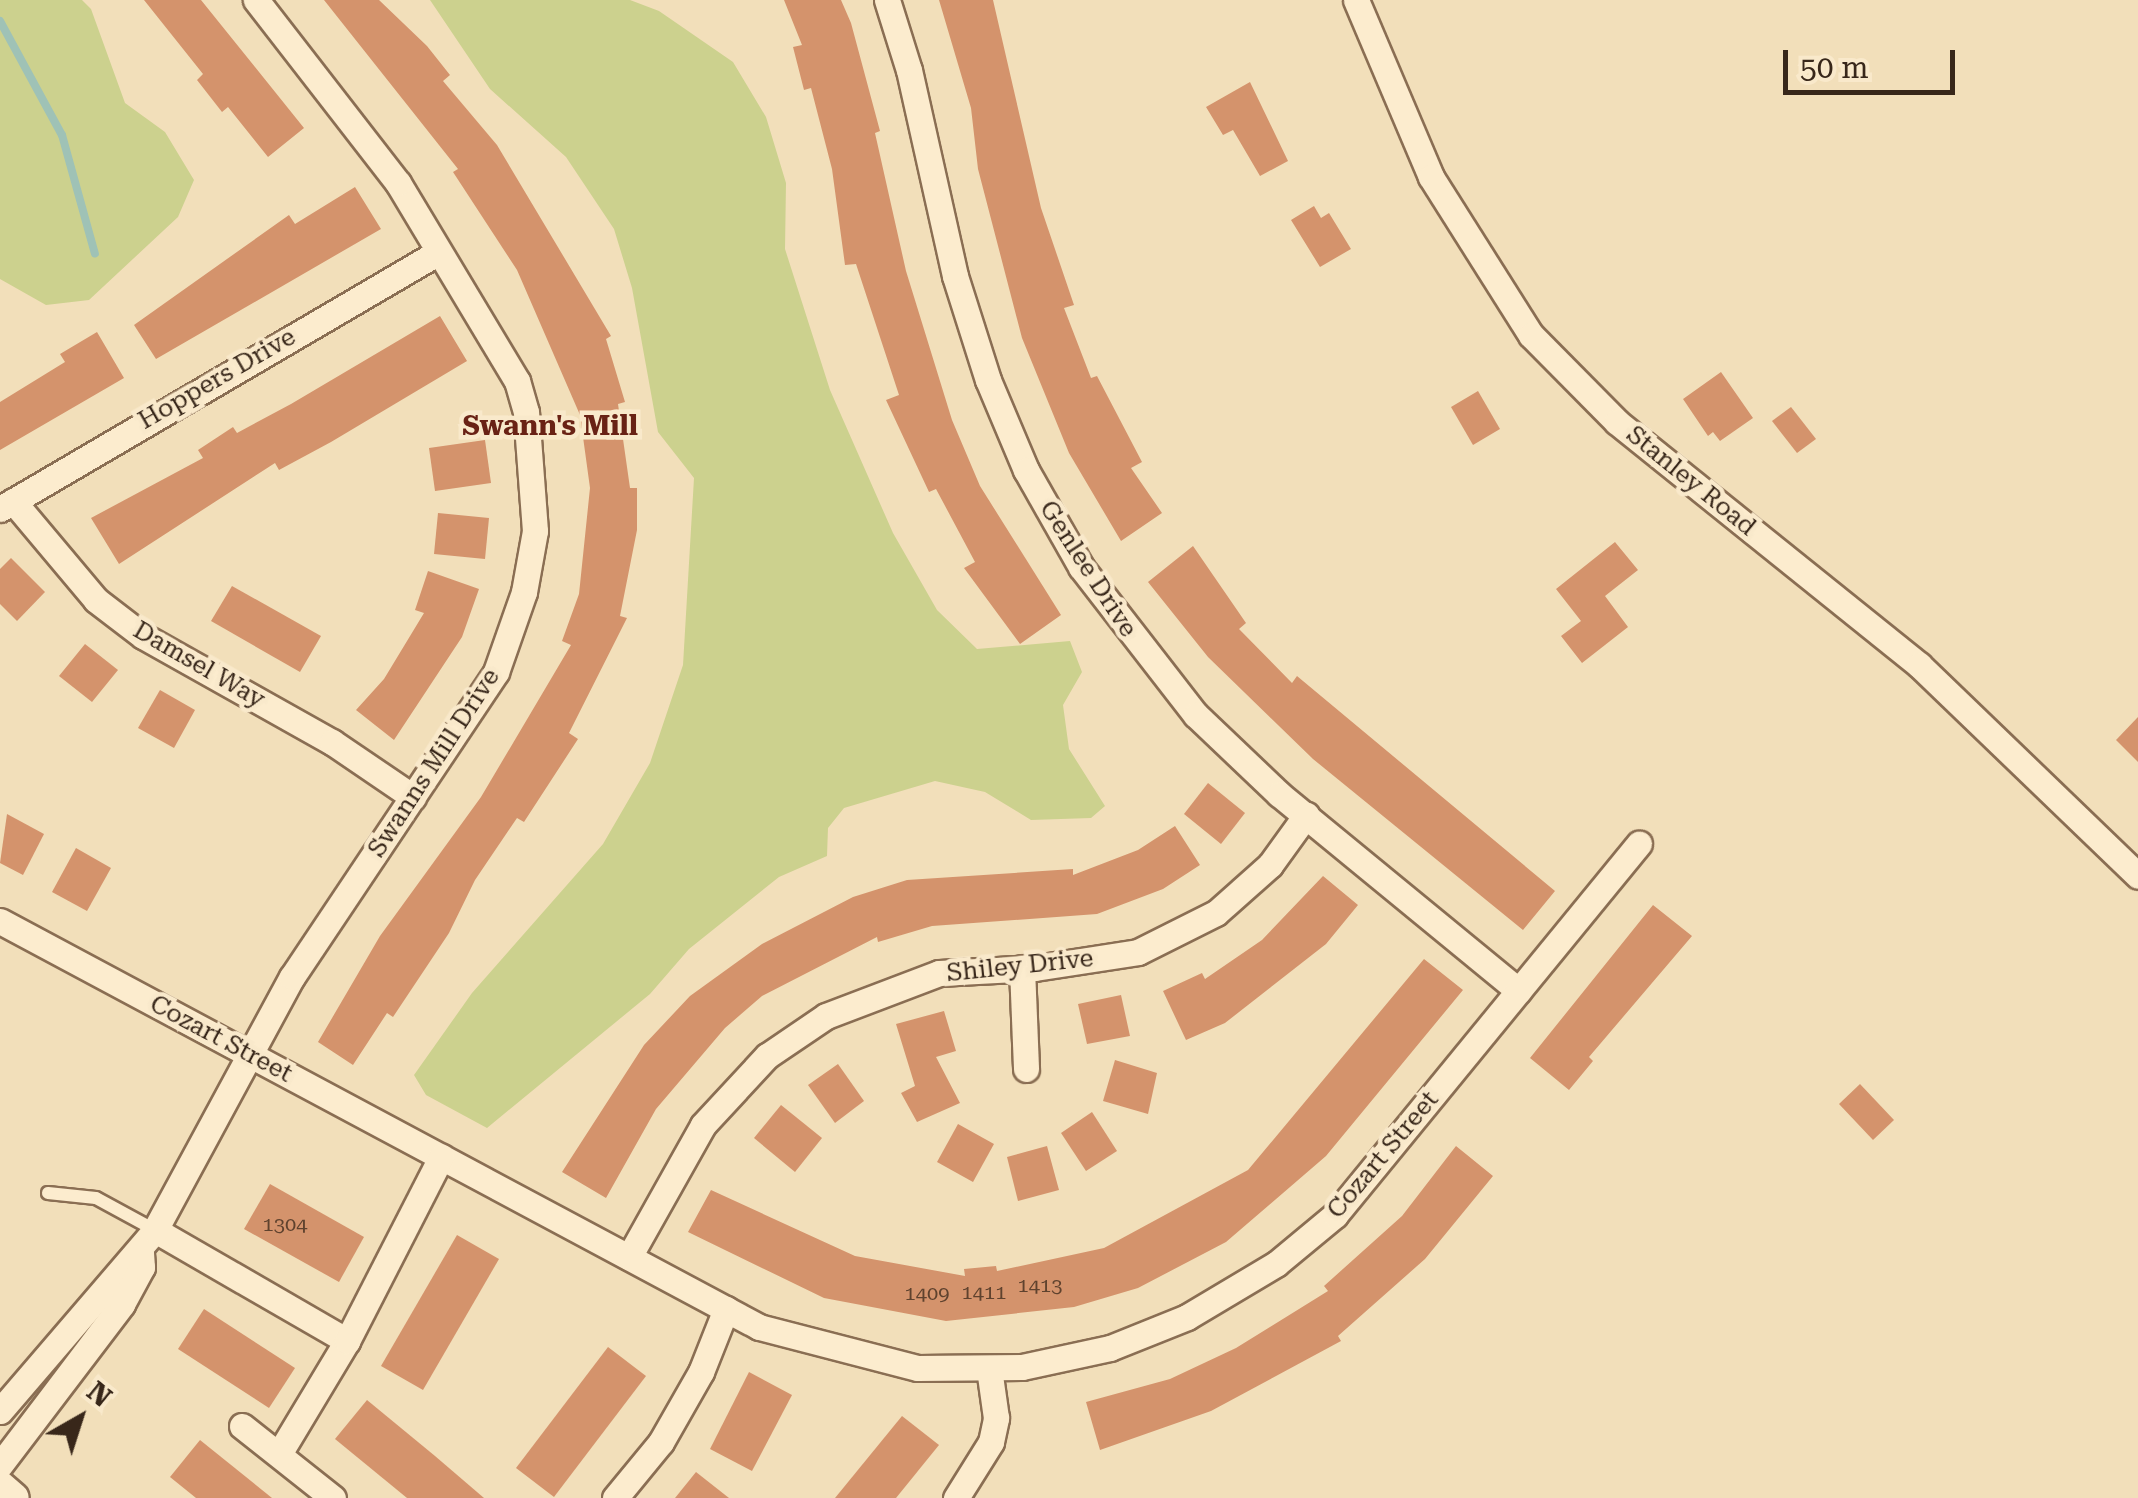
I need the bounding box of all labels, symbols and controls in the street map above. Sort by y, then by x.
scale bar [1788,30,1960,92]
text: 50 m [1800,50,1869,85]
street label: Hoppers Drive [133,322,301,436]
district label: Swann's Mill [462,409,638,443]
street label: Stanley Road [1620,420,1762,542]
street label: Genlee Drive [1033,495,1143,643]
street label: Damsel Way [128,615,270,715]
street label: Swanns Mill Drive [362,663,506,863]
street label: Shiley Drive [945,943,1095,989]
street label: Cozart Street [145,989,297,1089]
street label: Cozart Street [1321,1085,1445,1225]
house number: 1304 [263,1212,307,1236]
house number: 1413 [1018,1273,1062,1297]
house number: 1411 [962,1280,1006,1304]
house number: 1409 [905,1281,949,1305]
north arrow [30,1368,130,1468]
text: N [80,1375,118,1414]

